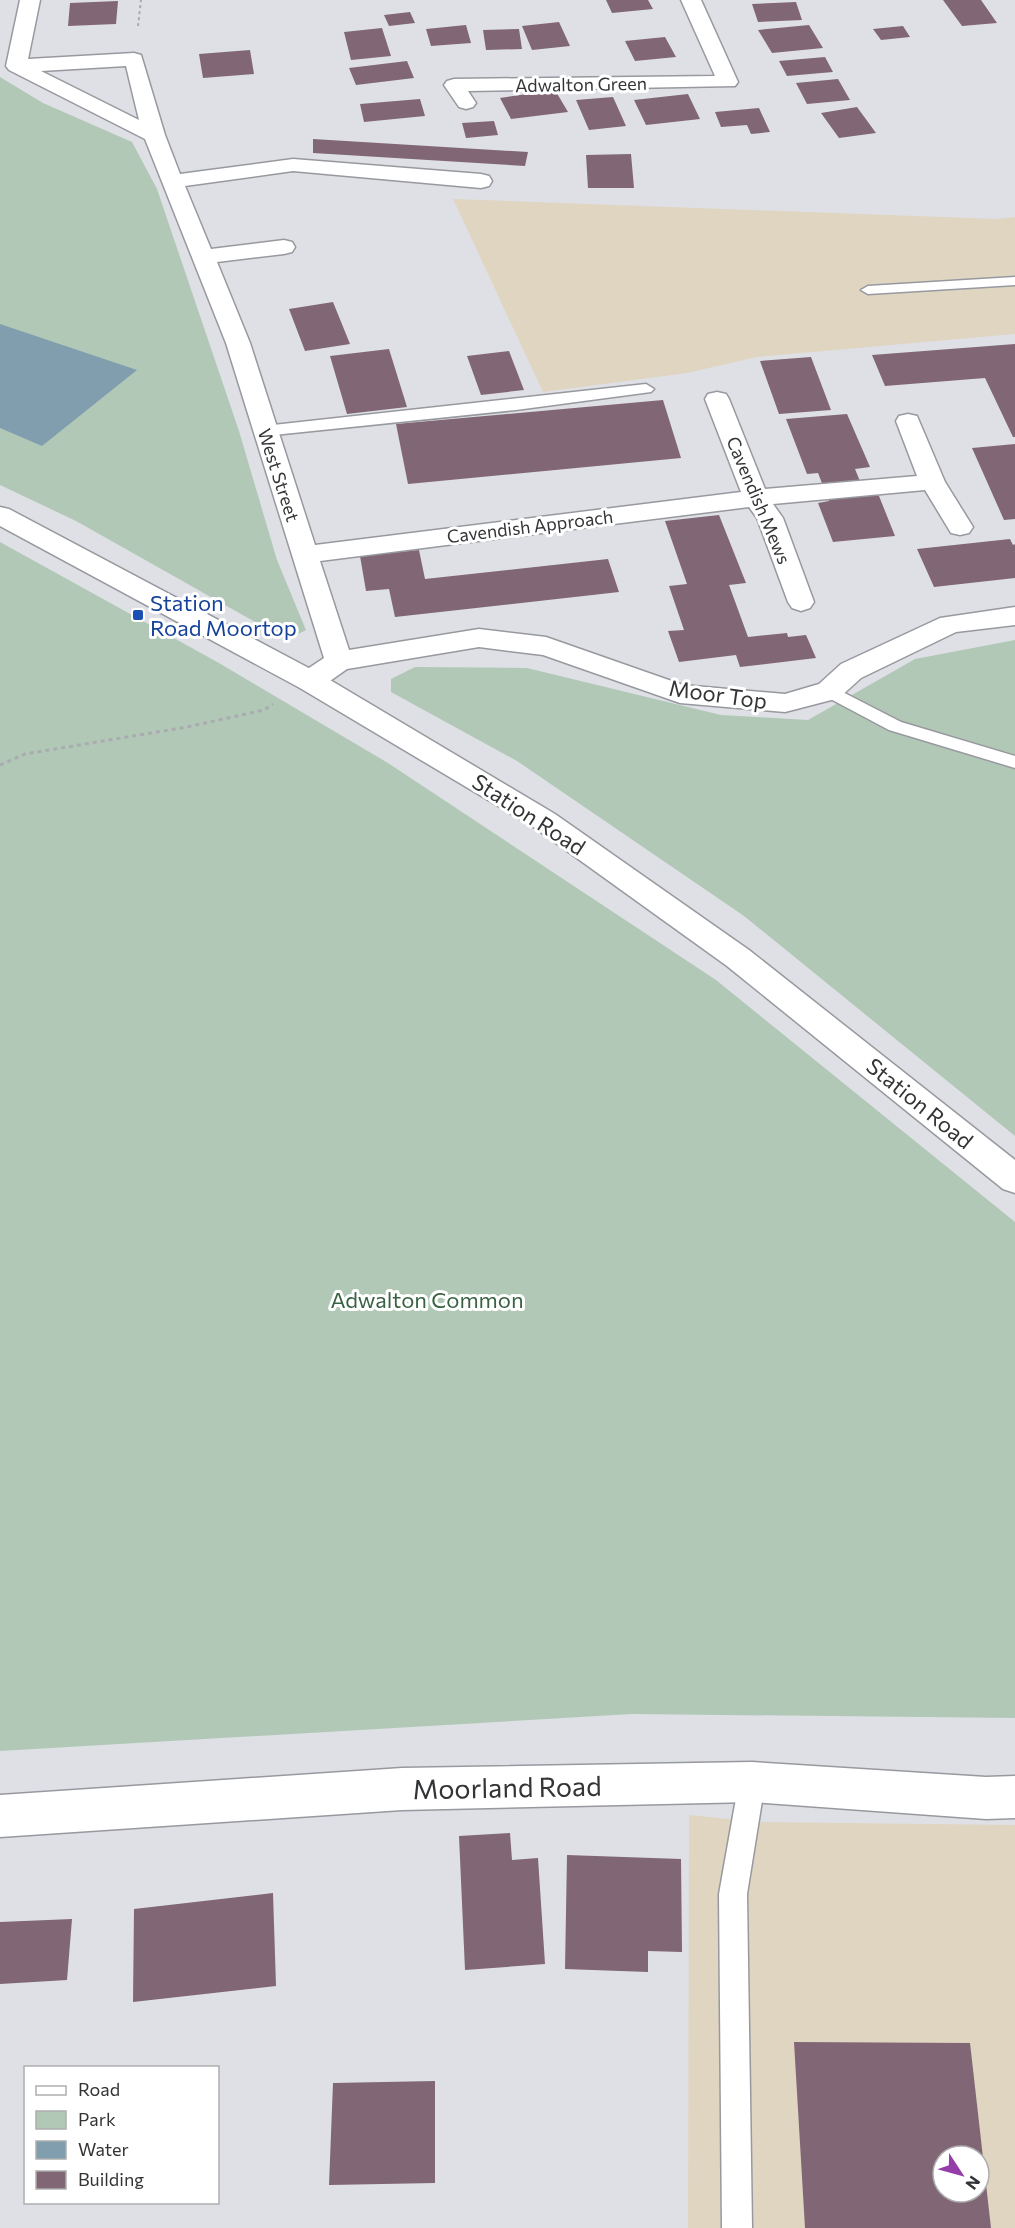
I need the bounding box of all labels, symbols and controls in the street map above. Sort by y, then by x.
street label: Adwalton Green [515,72,647,96]
street label: West Street [254,426,304,524]
street label: Cavendish Mews [722,433,796,567]
street label: Cavendish Approach [446,505,614,547]
place label: Station Road Moortop [150,589,297,641]
marker: Station Road Moortop [131,608,145,622]
street label: Moor Top [667,674,769,714]
street label: Station Road [467,767,591,861]
street label: Station Road [861,1052,979,1154]
park label: Adwalton Common [330,1286,524,1313]
street label: Moorland Road [412,1769,602,1805]
legend [24,2066,219,2204]
text: Road [78,2078,120,2100]
text: Park [78,2108,116,2130]
text: Water [78,2138,129,2160]
north arrow [931,2144,991,2204]
text: Building [78,2168,144,2190]
text: N [962,2173,985,2194]

